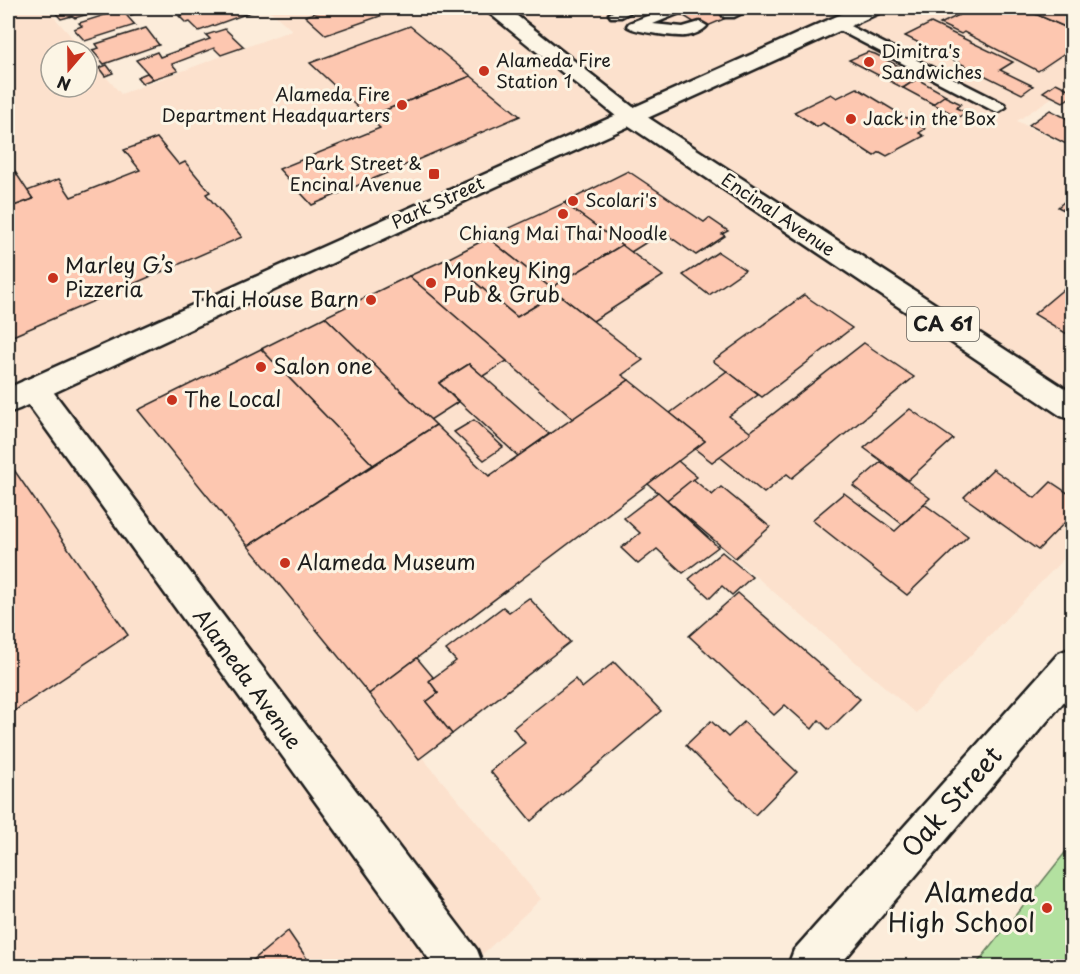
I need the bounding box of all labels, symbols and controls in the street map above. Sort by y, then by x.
place label: Dimitra's Sandwiches [881,37,982,85]
north arrow [39,39,99,99]
place label: Alameda Fire Station 1 [496,46,611,94]
marker: Dimitra's Sandwiches [862,55,876,69]
marker: Alameda Fire Station 1 [477,64,491,78]
text: N [53,71,74,97]
place label: Alameda Fire Department Headquarters [162,80,390,128]
marker: Alameda Fire Department Headquarters [395,98,409,112]
place label: Jack in the Box [863,104,996,131]
marker: Jack in the Box [844,112,858,126]
place label: Park Street & Encinal Avenue [290,149,422,197]
street label: Encinal Avenue [716,166,841,262]
marker: Park Street & Encinal Avenue [427,167,441,181]
street label: Park Street [387,168,488,235]
place label: Scolari's [585,186,657,213]
marker: Scolari's [566,194,580,208]
marker: Chiang Mai Thai Noodle [556,207,570,221]
place label: Chiang Mai Thai Noodle [459,219,667,246]
place label: Marley G’s Pizzeria [65,248,173,304]
place label: Monkey King Pub & Grub [443,253,571,309]
marker: Marley G’s Pizzeria [46,271,60,285]
marker: Monkey King Pub & Grub [424,276,438,290]
place label: Thai House Barn [191,282,359,314]
marker: Thai House Barn [364,293,378,307]
road number: CA 61 [907,307,979,341]
place label: Salon one [273,349,373,381]
marker: Salon one [254,360,268,374]
place label: The Local [184,382,281,414]
marker: The Local [165,393,179,407]
place label: Alameda Museum [297,545,476,577]
marker: Alameda Museum [278,556,292,570]
street label: Alameda Avenue [187,601,311,755]
street label: Oak Street [891,737,1010,865]
place label: Alameda High School [888,872,1035,941]
marker: Alameda High School [1040,901,1054,915]

